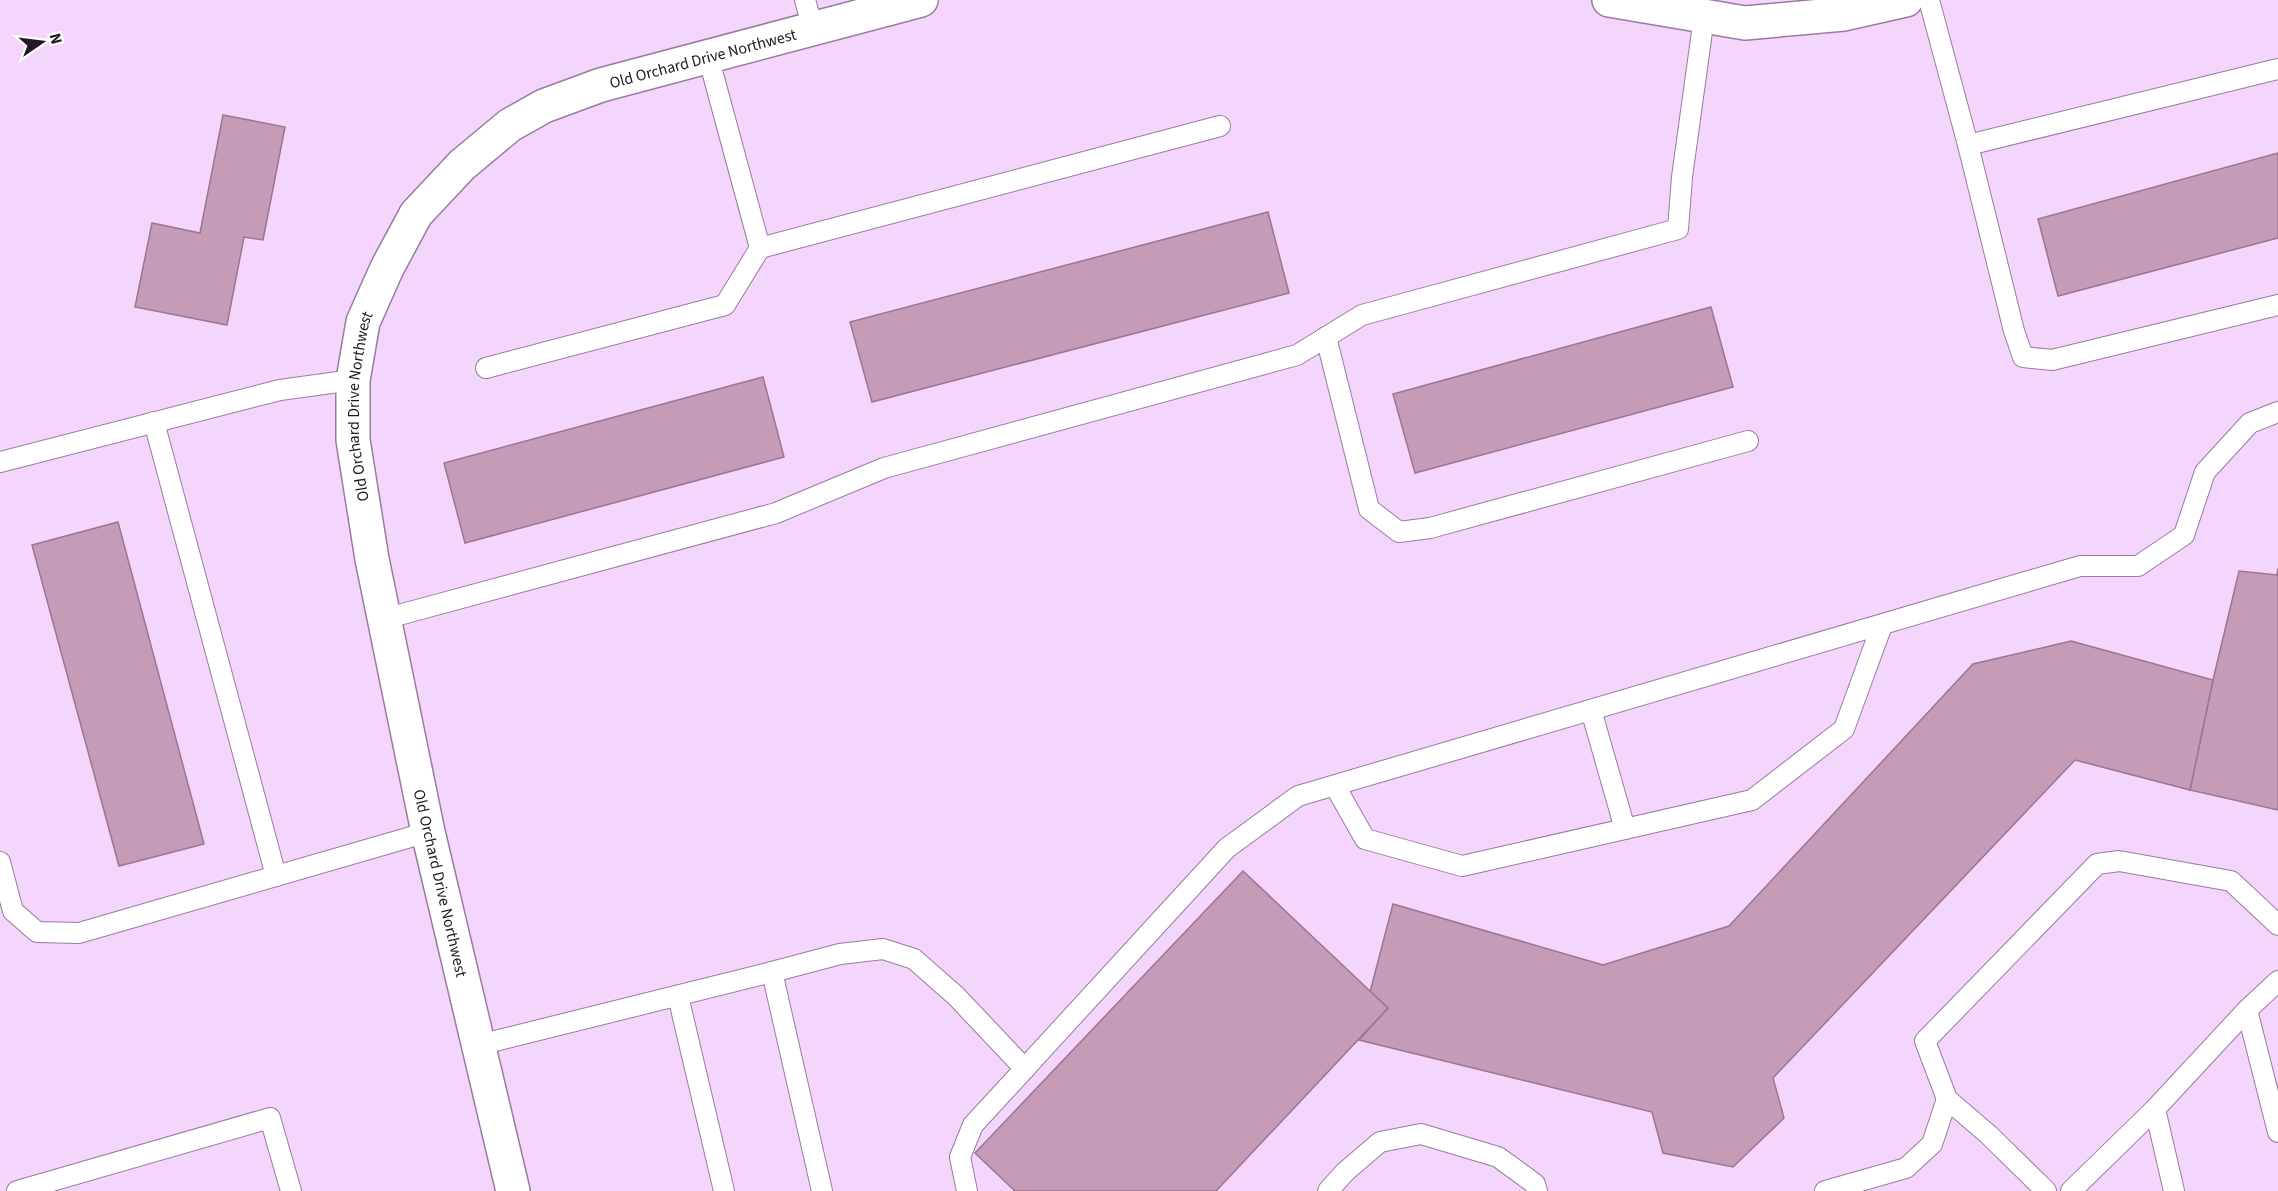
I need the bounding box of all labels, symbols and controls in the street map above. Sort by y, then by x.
north arrow [12,12,72,72]
street label: Old Orchard Drive Northwest [607,23,799,94]
text: N [44,31,68,46]
street label: Old Orchard Drive Northwest [343,307,379,503]
street label: Old Orchard Drive Northwest [408,787,472,980]

